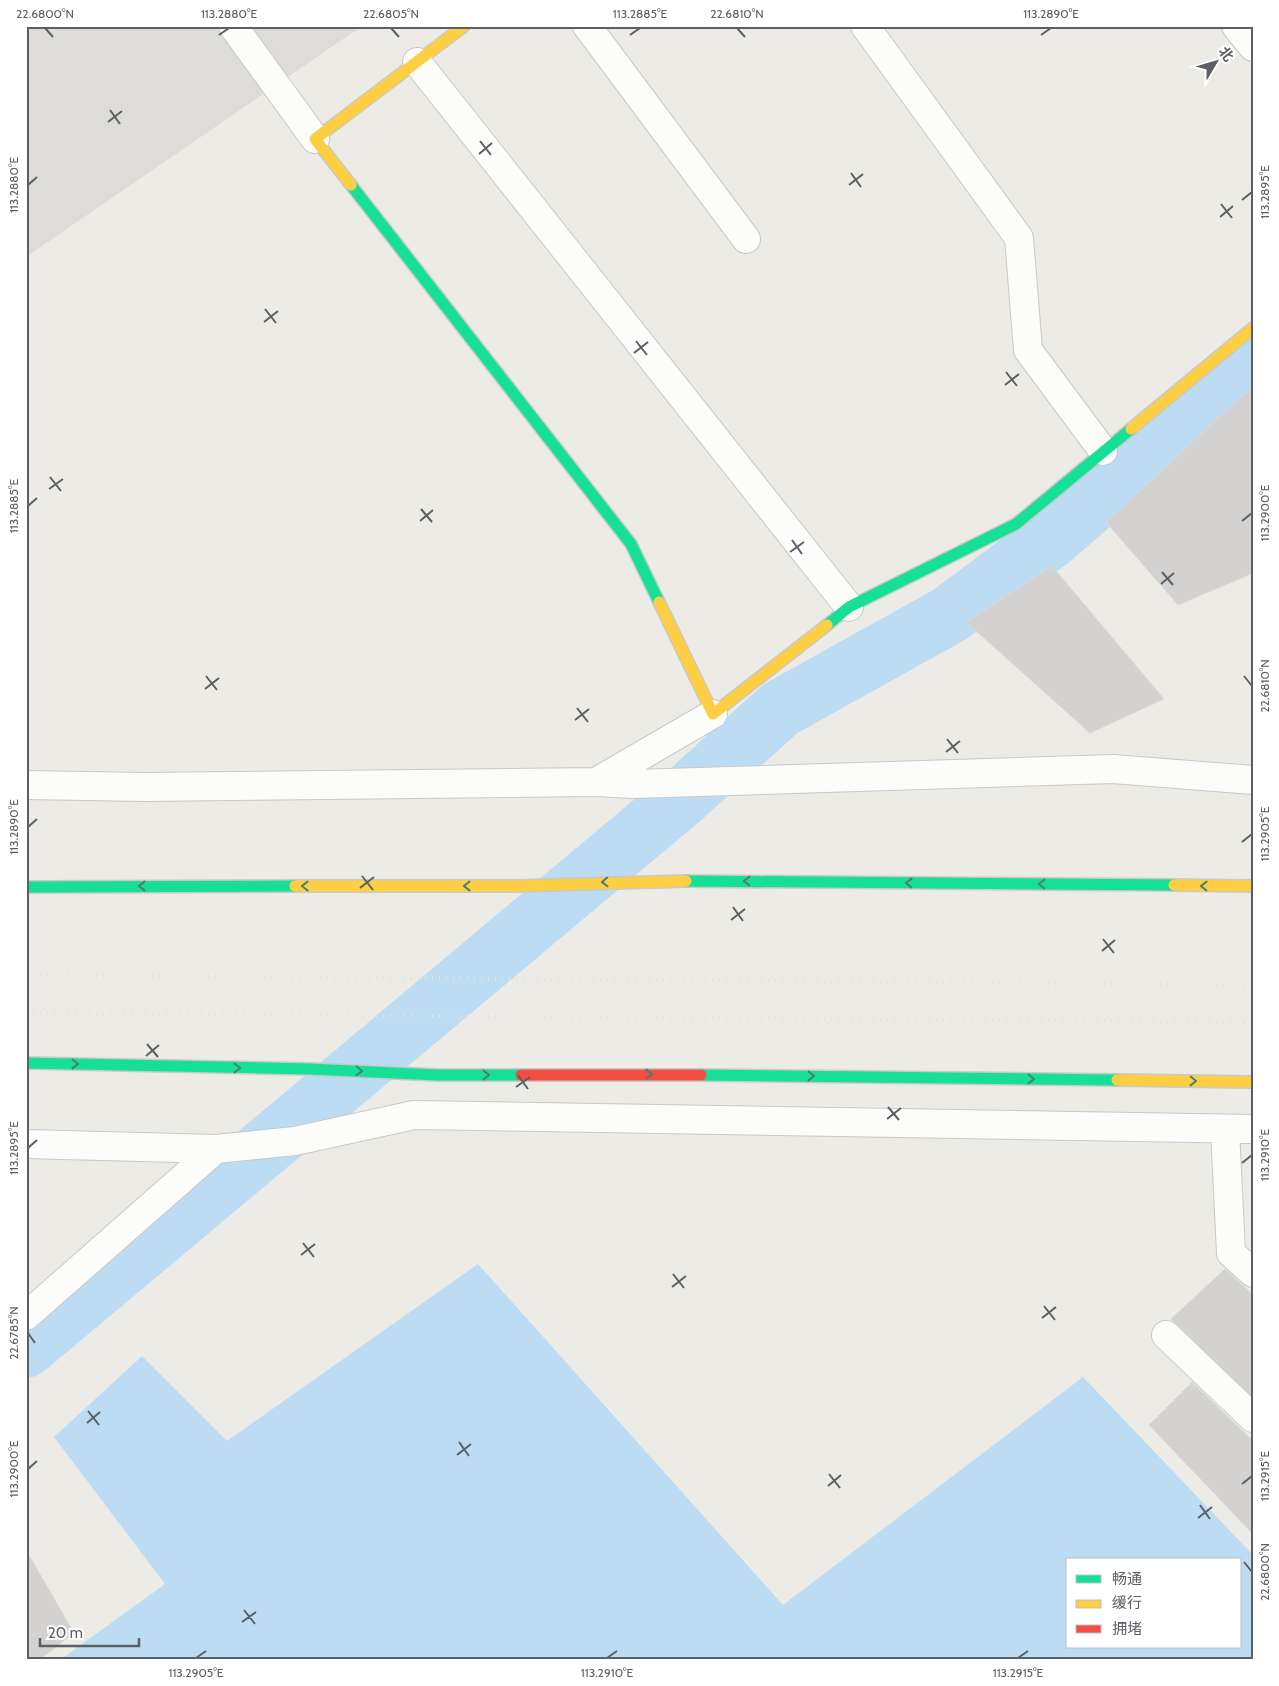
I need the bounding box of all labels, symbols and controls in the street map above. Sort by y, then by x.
text: 22.6800°N [16,6,74,21]
text: 113.2880°E [201,6,257,21]
text: 22.6805°N [363,6,419,21]
text: 113.2885°E [613,6,667,21]
text: 22.6810°N [710,6,764,21]
text: 113.2890°E [1023,6,1079,21]
north arrow [1192,38,1242,88]
text: 北 [1215,43,1238,65]
text: 113.2880°E [6,157,21,213]
text: 113.2895°E [1257,165,1272,219]
text: 113.2885°E [6,479,21,533]
text: 113.2900°E [1257,484,1272,541]
text: 22.6810°N [1257,659,1272,713]
text: 113.2890°E [6,799,21,855]
text: 113.2905°E [1257,806,1272,861]
one-way arrow [743,876,751,887]
one-way arrow [601,877,609,888]
one-way arrow [905,878,913,888]
one-way arrow [1037,879,1045,889]
one-way arrow [138,881,146,891]
one-way arrow [300,881,308,891]
one-way arrow [463,881,470,891]
one-way arrow [1200,881,1208,891]
one-way arrow [71,1059,79,1070]
one-way arrow [234,1063,242,1073]
one-way arrow [355,1066,363,1077]
one-way arrow [645,1069,653,1079]
one-way arrow [482,1070,490,1080]
one-way arrow [808,1071,815,1081]
one-way arrow [1027,1074,1035,1084]
one-way arrow [1189,1076,1197,1087]
text: 113.2895°E [6,1121,21,1175]
text: 113.2910°E [1257,1128,1272,1181]
text: 22.6785°N [6,1306,21,1360]
text: 113.2900°E [6,1440,21,1497]
text: 113.2915°E [1257,1450,1272,1501]
text: 22.6800°N [1257,1543,1272,1601]
legend [1066,1558,1242,1648]
text: 畅通 [1112,1570,1142,1588]
text: 缓行 [1112,1594,1142,1612]
scale bar [40,1616,139,1648]
text: 拥堵 [1112,1620,1142,1638]
text: 20 m [48,1624,83,1642]
text: 113.2905°E [169,1665,224,1680]
text: 113.2910°E [581,1665,634,1680]
text: 113.2915°E [993,1665,1044,1680]

